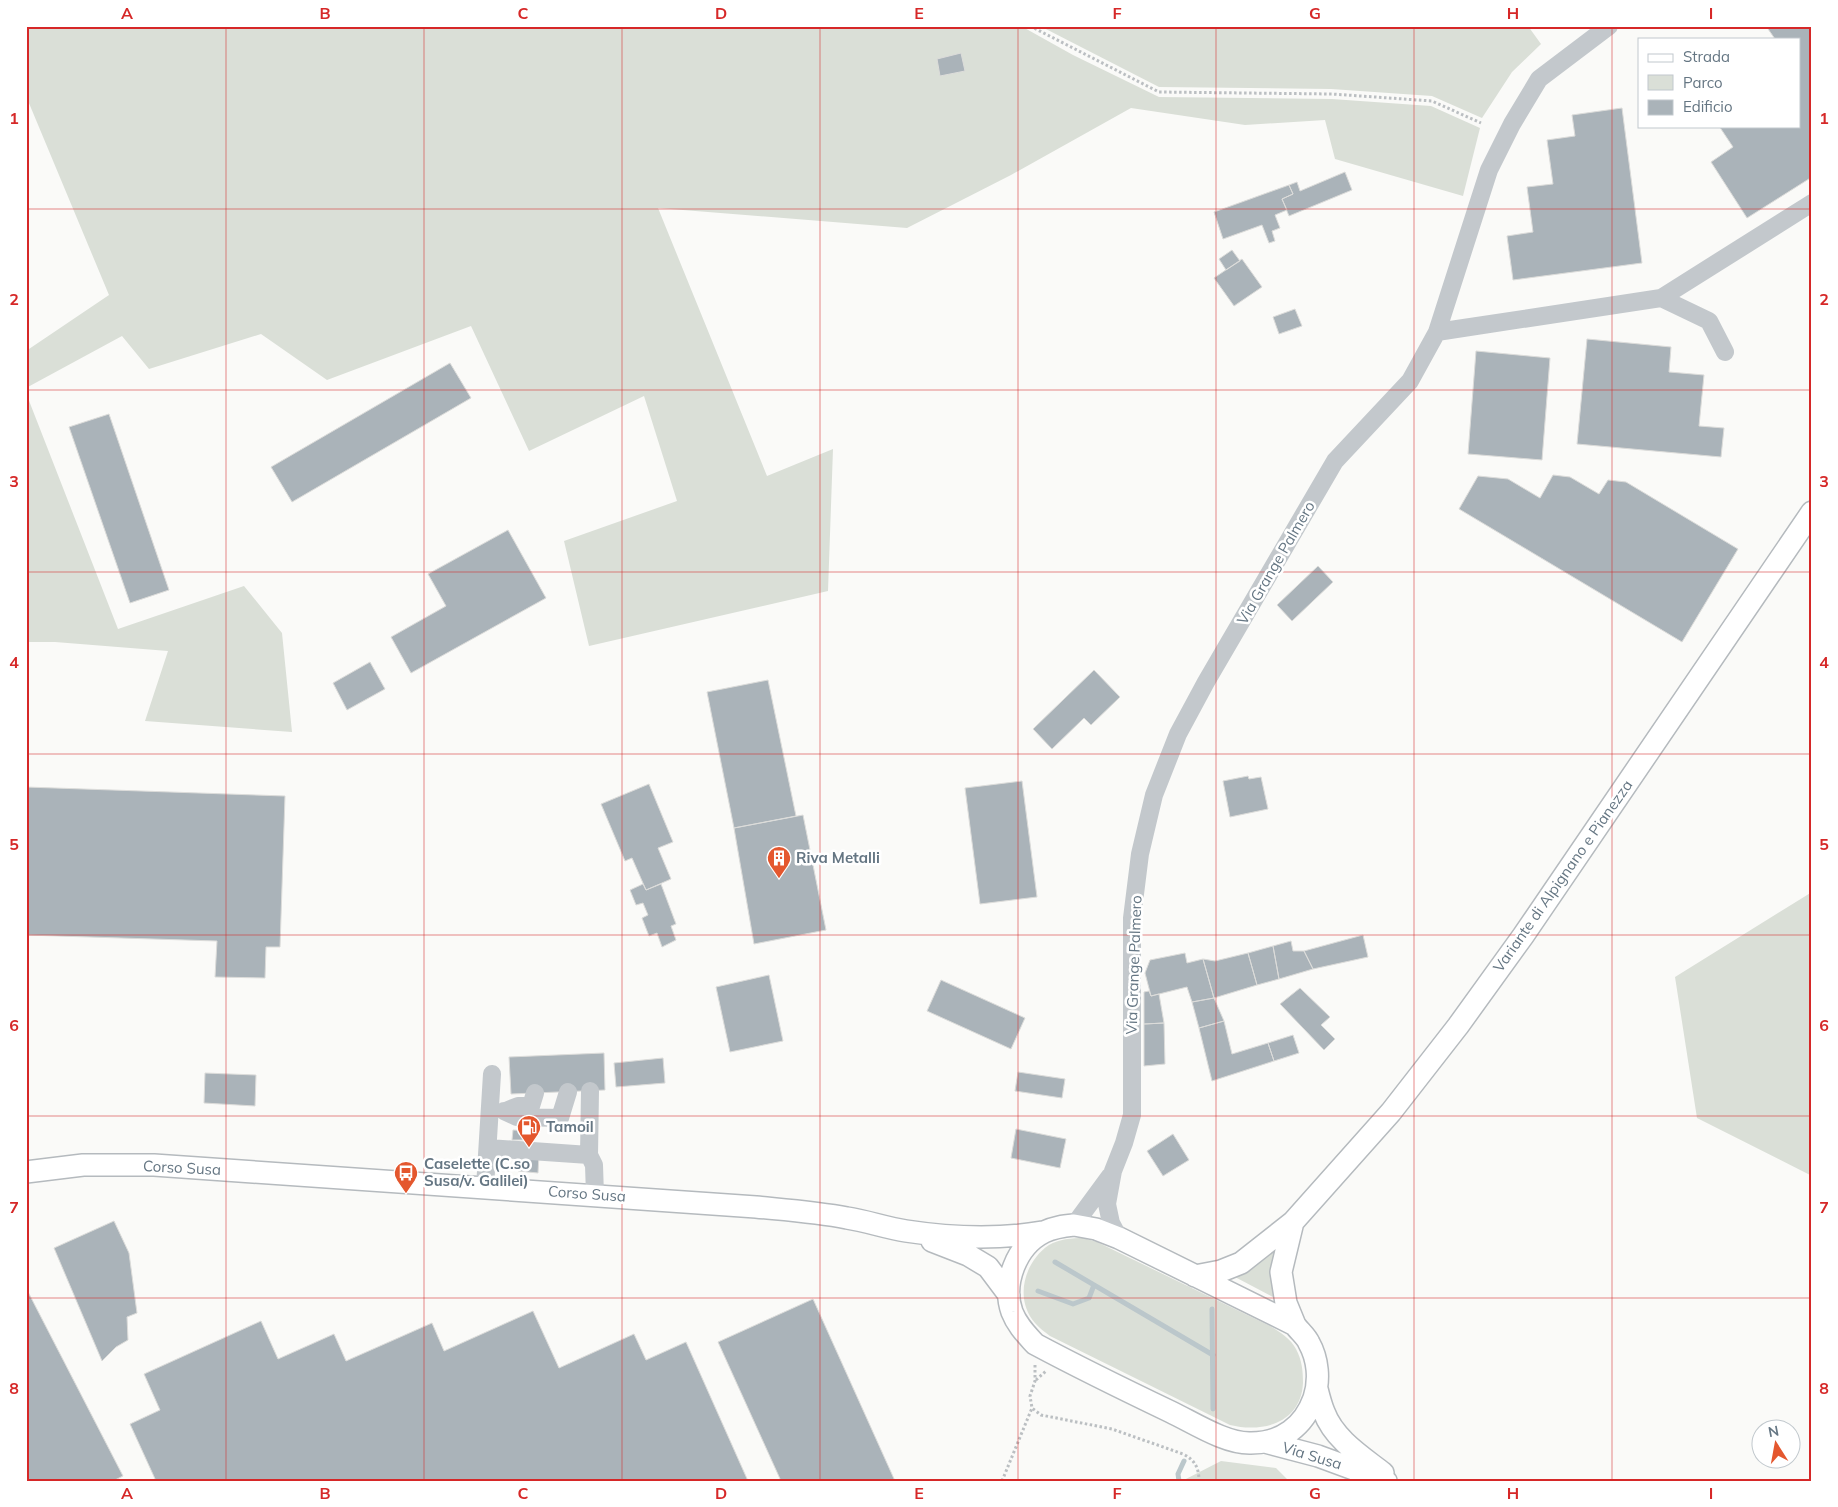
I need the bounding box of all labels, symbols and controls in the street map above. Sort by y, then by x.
text: A [121,3,133,23]
text: B [319,3,331,23]
text: C [518,3,529,23]
text: D [715,3,727,23]
text: E [914,3,924,23]
text: F [1112,3,1122,23]
text: G [1309,3,1321,23]
text: H [1507,3,1519,23]
text: I [1709,3,1713,23]
legend [1638,38,1800,128]
text: Strada [1683,47,1730,66]
text: Parco [1683,73,1723,92]
text: Edificio [1683,97,1733,116]
text: 1 [9,108,19,128]
text: 1 [1819,108,1829,128]
text: 2 [9,289,19,309]
text: 2 [1819,289,1829,309]
text: 3 [9,471,19,491]
text: 3 [1819,471,1829,491]
street label: Via Grange Palmero [1232,498,1319,628]
text: 4 [9,652,19,672]
text: 4 [1819,652,1829,672]
street label: Variante di Alpignano e Pianezza [1489,776,1636,975]
text: 5 [9,834,19,854]
text: 5 [1819,834,1829,854]
building icon: Riva Metalli [766,845,792,879]
place label: Riva Metalli [796,848,880,867]
street label: Via Grange Palmero [1122,895,1145,1035]
text: 6 [9,1015,19,1035]
text: 6 [1819,1015,1829,1035]
fuel station icon: Tamoil [516,1114,542,1148]
place label: Tamoil [546,1117,594,1136]
place label: Caselette (C.so Susa/v. Galilei) [424,1154,530,1190]
street label: Corso Susa [143,1156,221,1179]
bus stop icon: Caselette (C.so Susa/v. Galilei) [393,1160,419,1194]
street label: Corso Susa [547,1181,627,1206]
text: 7 [9,1197,19,1217]
text: 7 [1819,1197,1829,1217]
text: 8 [9,1378,19,1398]
text: 8 [1819,1378,1829,1398]
north arrow [1750,1420,1800,1470]
text: N [1767,1421,1780,1441]
street label: Via Susa [1280,1437,1344,1474]
text: A [121,1483,133,1503]
text: B [319,1483,331,1503]
text: C [518,1483,529,1503]
text: D [715,1483,727,1503]
text: E [914,1483,924,1503]
text: F [1112,1483,1122,1503]
text: G [1309,1483,1321,1503]
text: H [1507,1483,1519,1503]
text: I [1709,1483,1713,1503]

